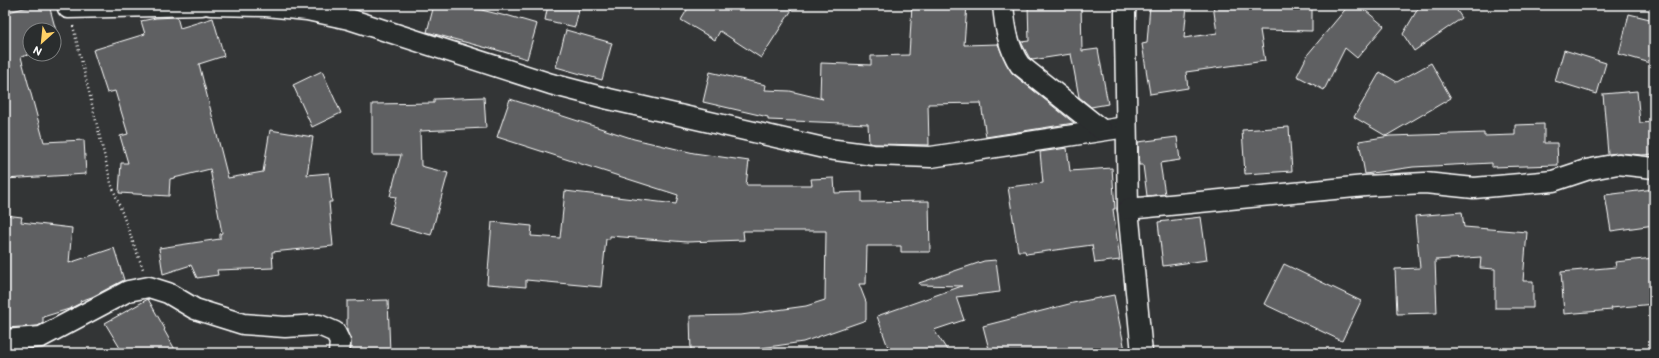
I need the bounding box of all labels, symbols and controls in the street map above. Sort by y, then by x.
north arrow [22,22,62,62]
text: N [31,43,44,58]

